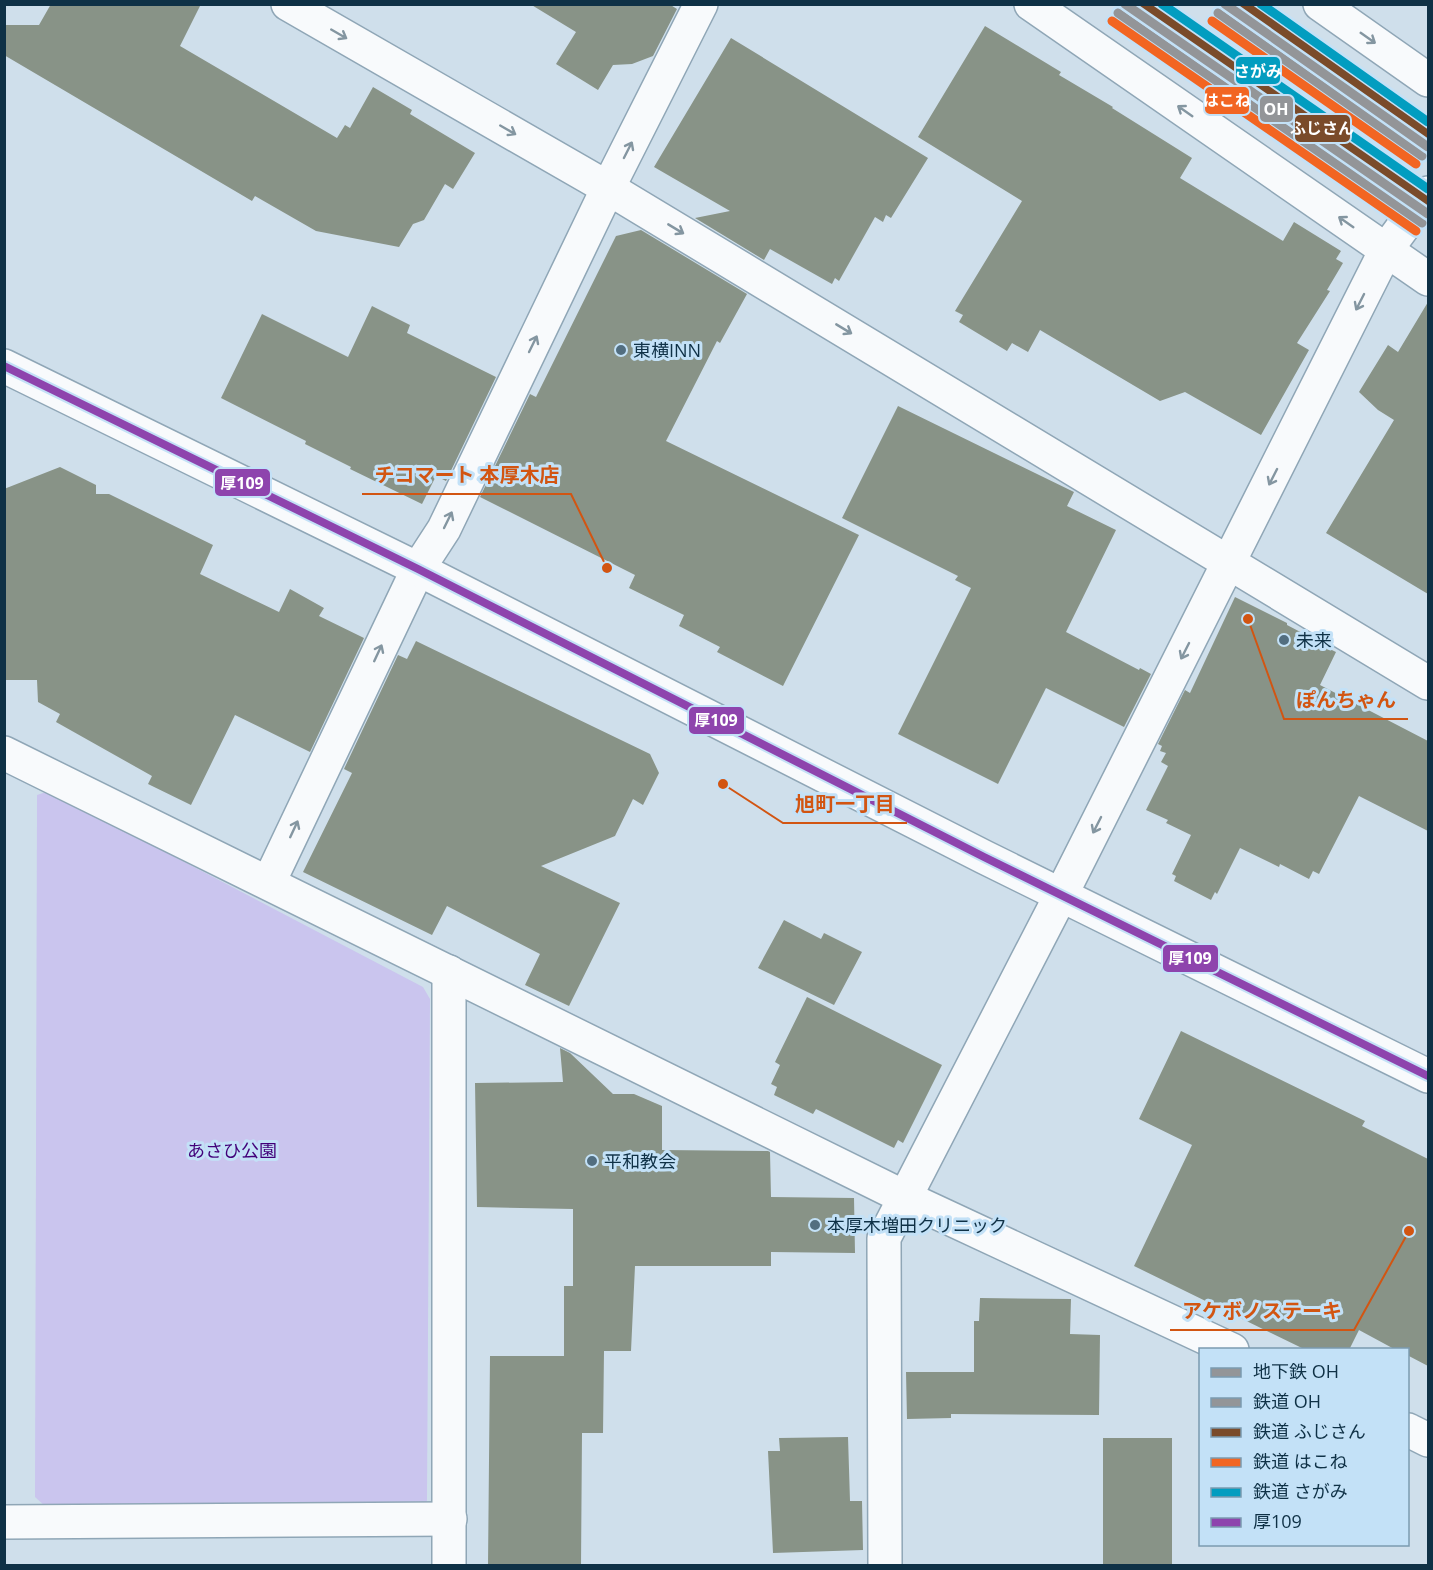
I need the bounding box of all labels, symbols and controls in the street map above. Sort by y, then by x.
one-way arrow [330,28,347,40]
one-way arrow [1360,32,1376,44]
line badge: さがみ [1235,56,1281,85]
text: さがみ [1234,60,1282,82]
line badge: はこね [1204,86,1250,115]
text: はこね [1203,89,1251,111]
line badge: OH [1259,95,1294,123]
text: OH [1264,98,1288,120]
one-way arrow [1178,105,1194,117]
line badge: ふじさん [1294,114,1351,143]
text: ふじさん [1290,117,1354,139]
one-way arrow [499,125,516,137]
one-way arrow [622,141,634,159]
one-way arrow [1338,216,1354,228]
one-way arrow [667,223,684,235]
one-way arrow [1354,293,1365,311]
one-way arrow [835,324,852,336]
one-way arrow [528,336,540,354]
place label: 東横INN [633,338,701,362]
marker: 東横INN [614,343,628,357]
callout: チコマート 本厚木店 [362,456,571,494]
text: チコマート 本厚木店 [374,461,560,488]
one-way arrow [1266,467,1278,485]
line badge: 厚109 [214,468,271,497]
text: 厚109 [220,472,264,494]
one-way arrow [443,511,455,529]
place label: 未来 [1296,628,1332,652]
marker: 未来 [1277,633,1291,647]
one-way arrow [1179,641,1190,659]
one-way arrow [372,645,384,663]
callout: ぽんちゃん [1284,681,1408,719]
text: ぽんちゃん [1296,686,1396,713]
line badge: 厚109 [688,706,745,735]
text: 厚109 [694,709,738,731]
callout: 旭町一丁目 [783,785,907,823]
text: 旭町一丁目 [795,790,895,817]
one-way arrow [1090,815,1102,833]
one-way arrow [288,821,300,839]
line badge: 厚109 [1162,944,1219,973]
text: 厚109 [1168,947,1212,969]
park label: あさひ公園 [187,1138,277,1162]
place label: 平和教会 [604,1149,676,1173]
marker: 平和教会 [585,1154,599,1168]
place label: 本厚木増田クリニック [827,1213,1007,1237]
marker: 本厚木増田クリニック [808,1218,822,1232]
callout: アケボノステーキ [1170,1292,1354,1330]
text: アケボノステーキ [1182,1297,1342,1324]
legend [1199,1348,1409,1546]
text: 地下鉄 OH [1253,1359,1339,1383]
text: 鉄道 OH [1253,1389,1321,1413]
text: 鉄道 ふじさん [1253,1419,1366,1443]
text: 鉄道 はこね [1253,1449,1348,1473]
text: 鉄道 さがみ [1253,1479,1348,1503]
text: 厚109 [1253,1509,1302,1533]

